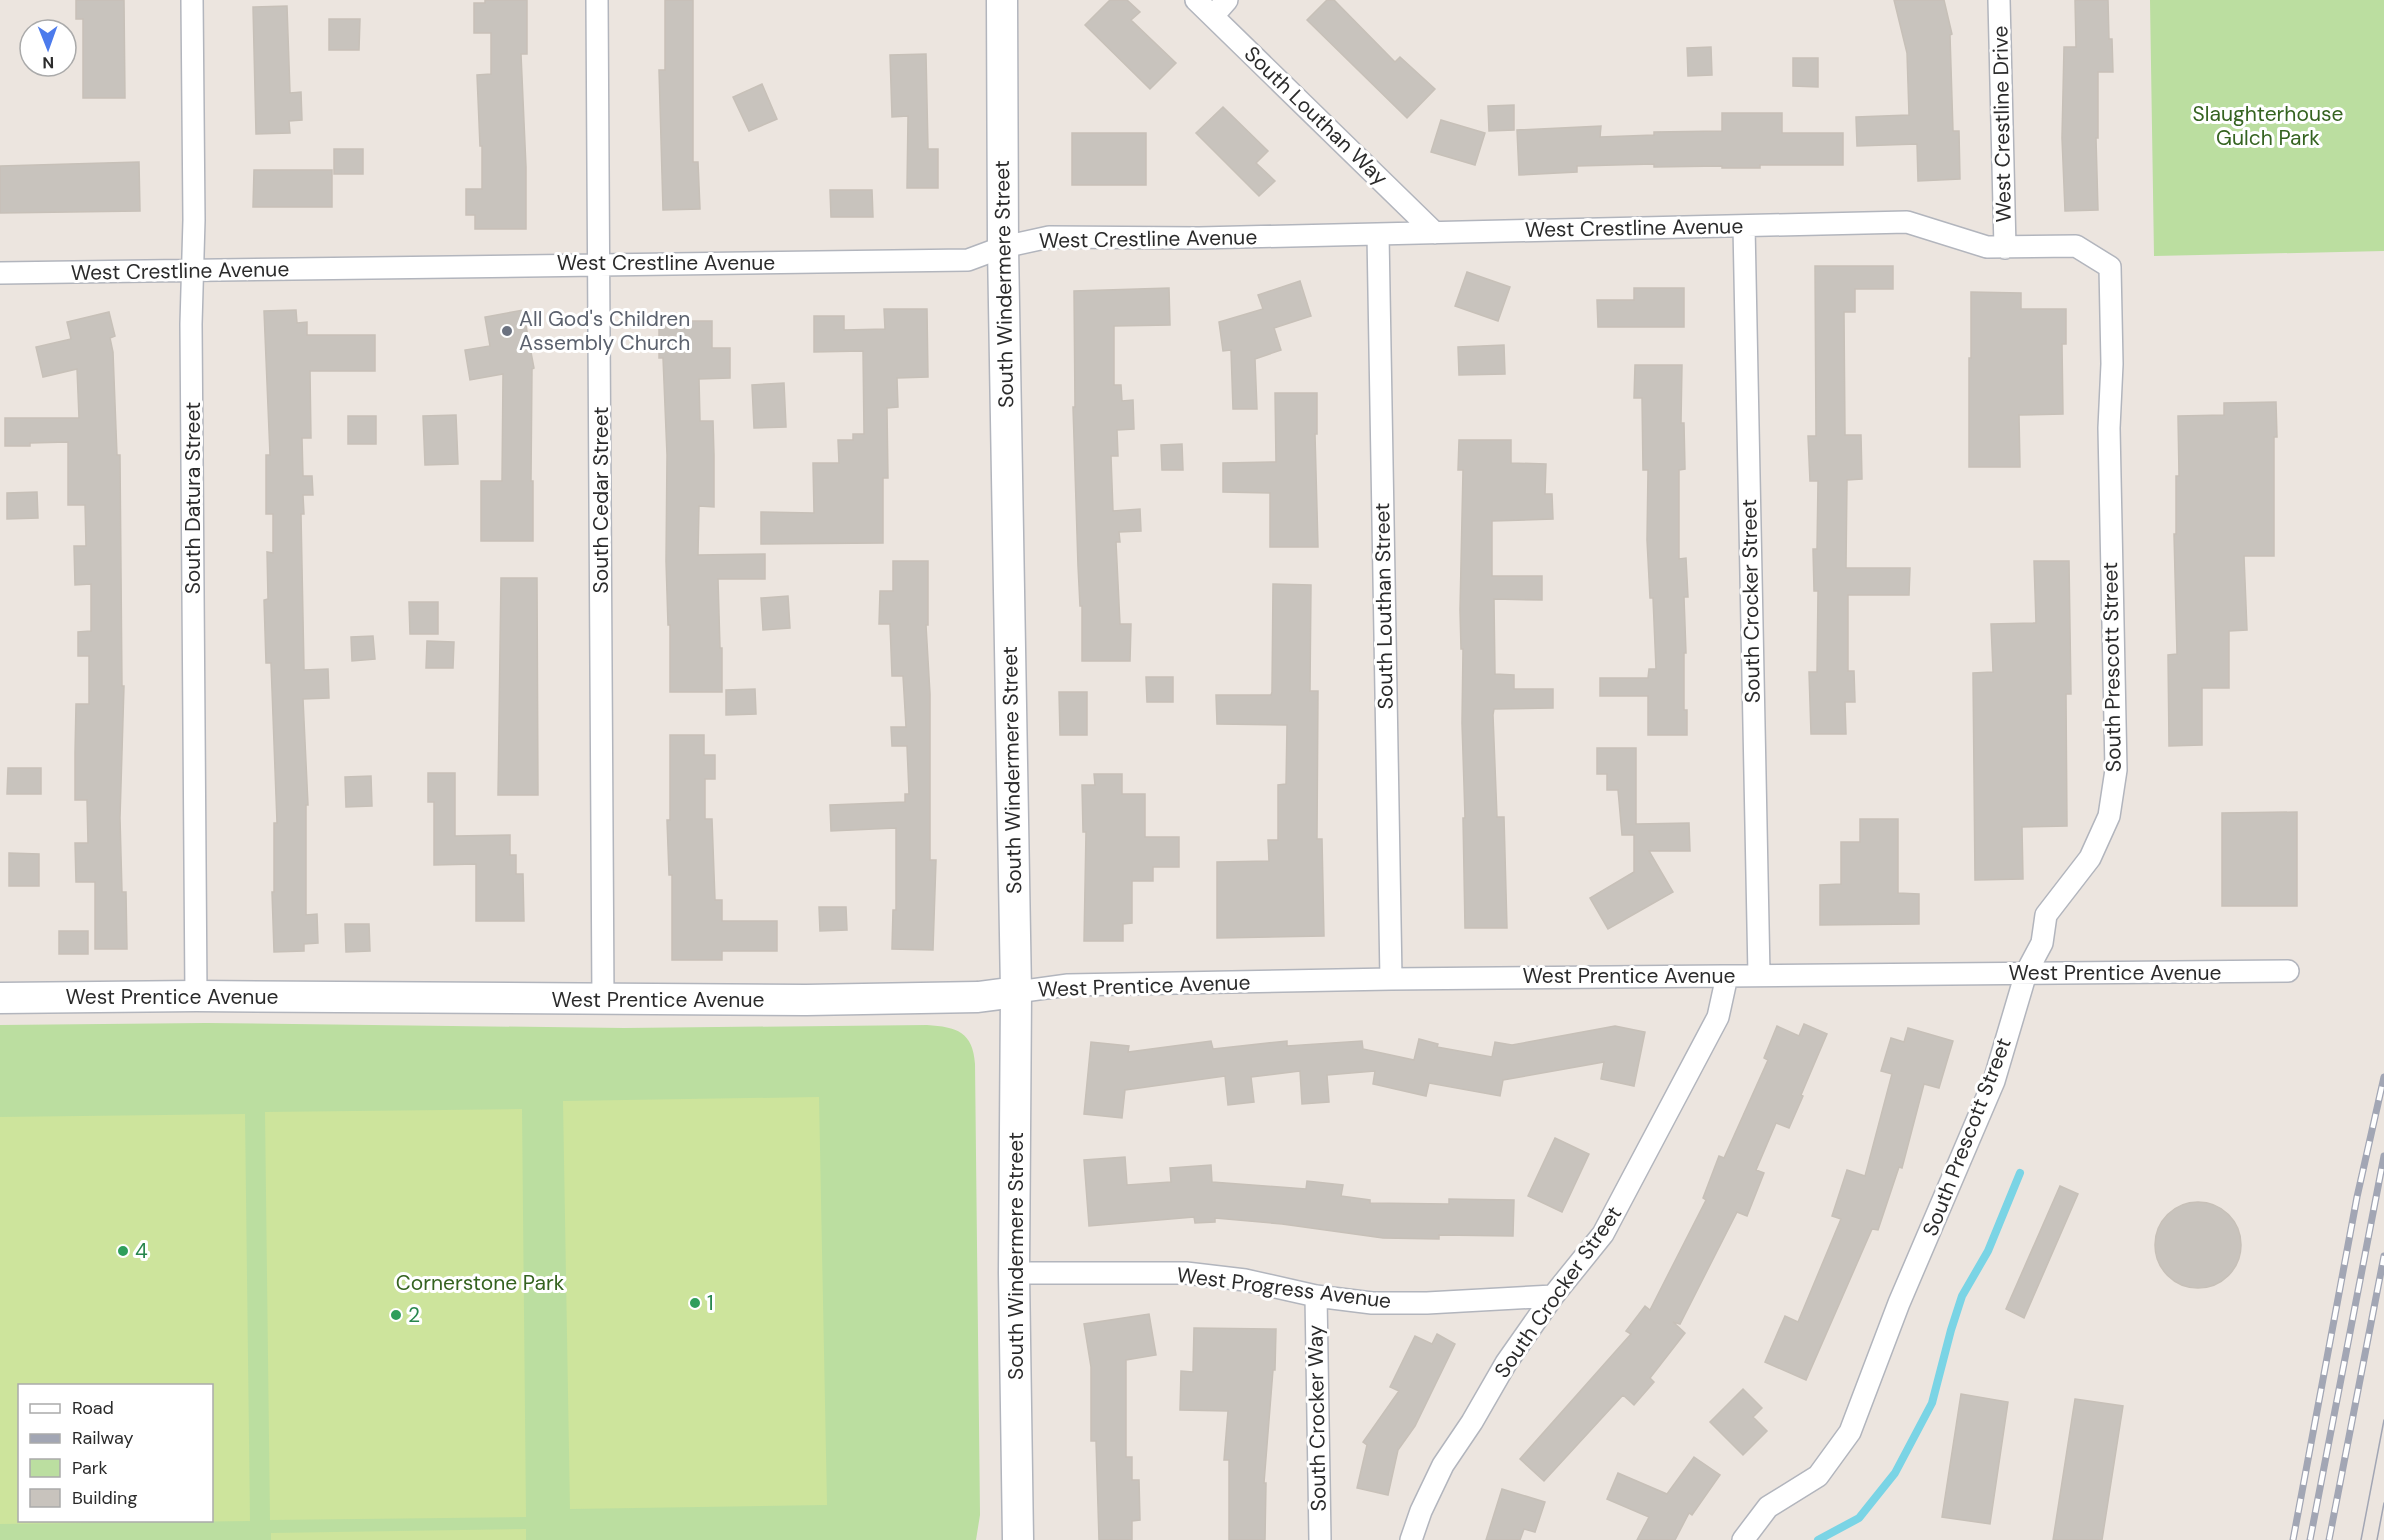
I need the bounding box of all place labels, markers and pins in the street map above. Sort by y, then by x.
place label: All God's Children Assembly Church [519,305,690,357]
marker: All God's Children Assembly Church [500,324,514,338]
place label: 4 [135,1237,148,1265]
marker: 4 [116,1244,130,1258]
place label: 1 [707,1289,714,1317]
marker: 1 [688,1296,702,1310]
place label: 2 [408,1301,420,1329]
marker: 2 [389,1308,403,1322]

